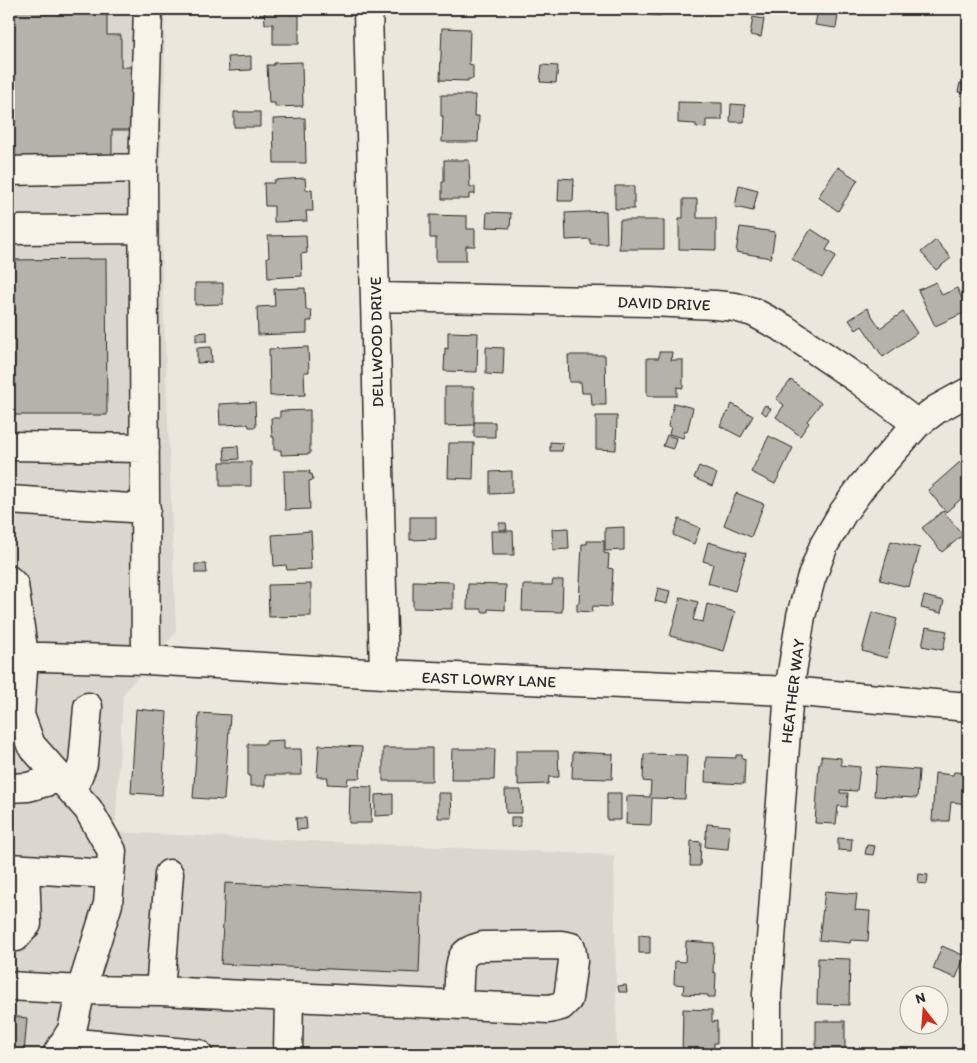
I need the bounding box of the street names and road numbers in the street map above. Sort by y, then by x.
street label: DELLWOOD DRIVE [366,276,387,407]
street label: DAVID DRIVE [617,292,711,315]
street label: HEATHER WAY [777,638,808,745]
street label: EAST LOWRY LANE [421,668,557,691]

